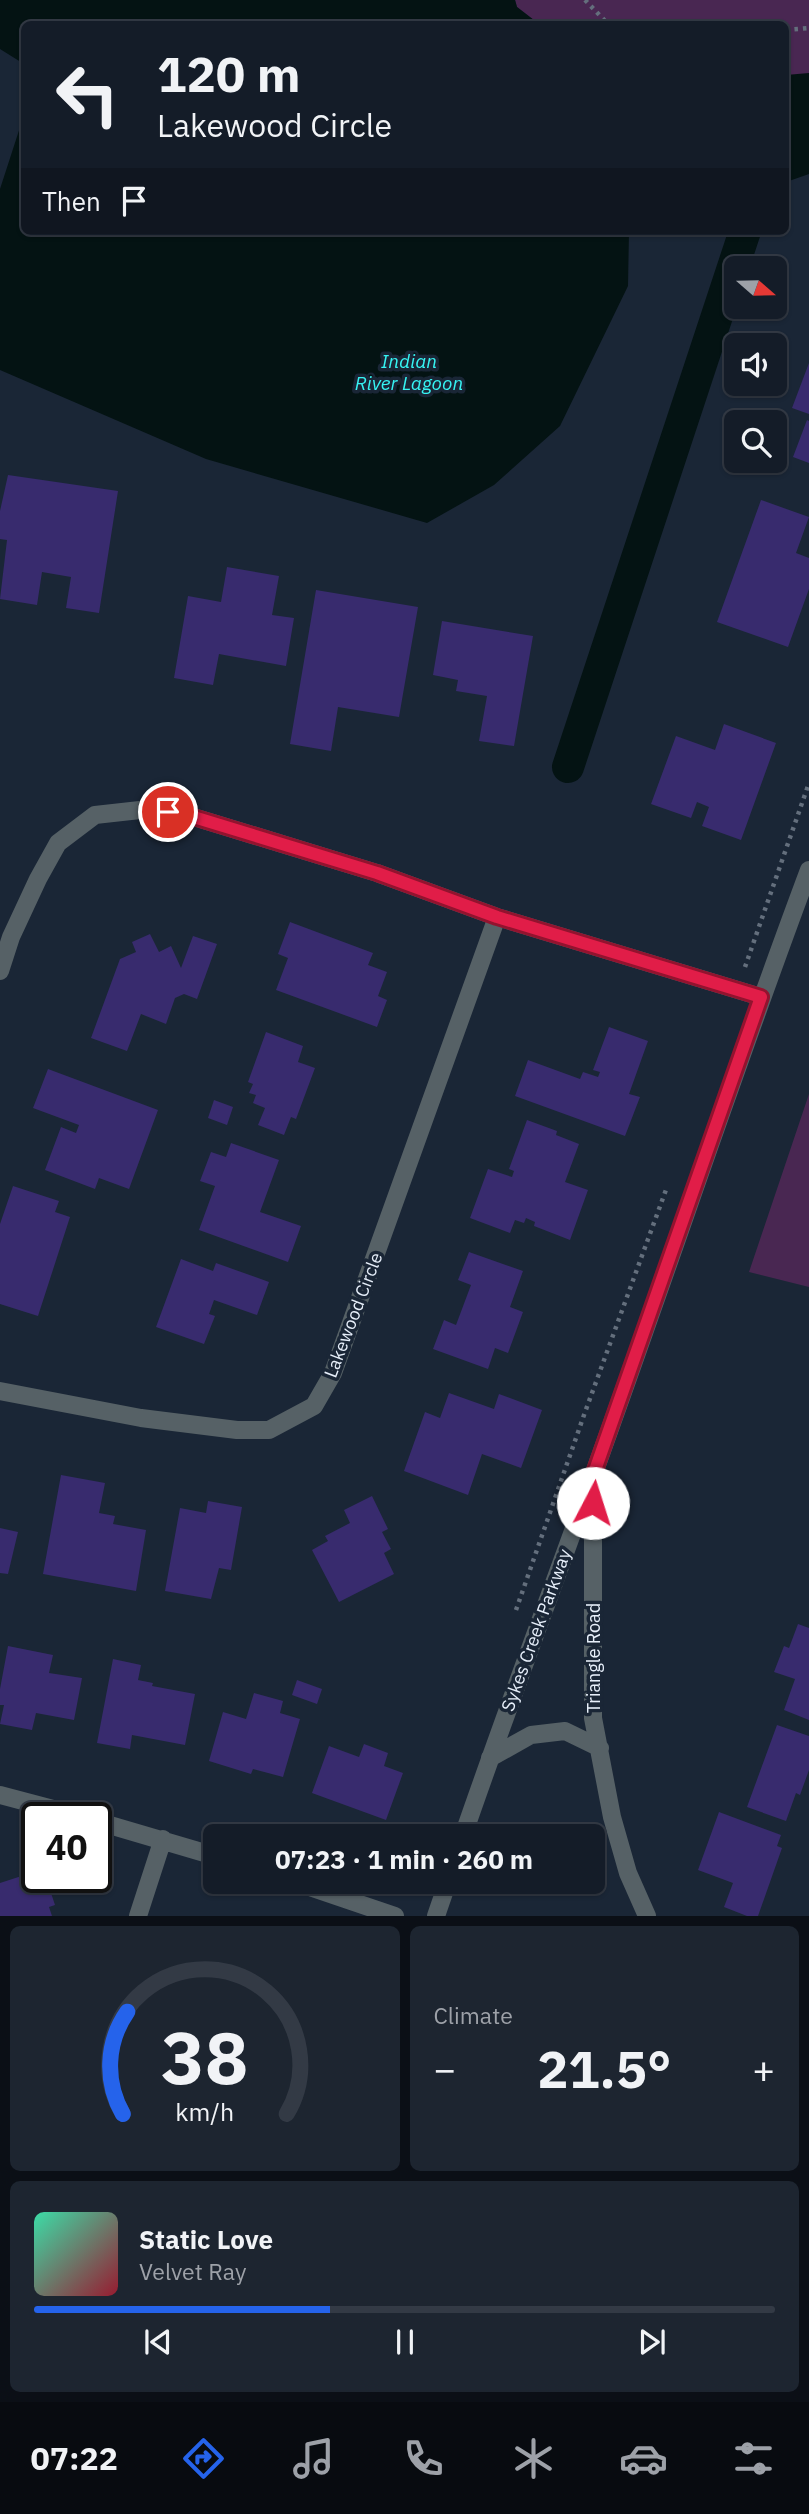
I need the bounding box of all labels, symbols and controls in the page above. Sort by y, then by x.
text: 120 m [157,42,301,105]
icon: left [42,49,133,140]
text: Lakewood Circle [157,104,392,146]
icon: arrive [115,182,153,220]
text: Then [42,184,101,218]
north arrow [724,256,788,318]
map controls [724,256,787,473]
button: sound [724,333,787,396]
water label: Indian River Lagoon [355,349,463,395]
button: search [724,410,787,473]
pin [138,782,198,842]
icon: arrive [149,793,187,831]
street label: Lakewood Circle [319,1249,387,1381]
position arrow [556,1466,630,1540]
street label: Sykes Creek Parkway [496,1546,576,1714]
street label: Triangle Road [582,1603,605,1713]
speed limit sign: 40 [21,1802,112,1893]
text: 07:23 · 1 min · 260 m [275,1842,533,1876]
text: Climate [434,2000,513,2030]
text: 38 [161,2010,248,2105]
text: 21.5° [537,2035,671,2102]
text: − [434,2044,456,2093]
text: + [752,2044,775,2093]
text: km/h [175,2095,234,2128]
text: Static Love [139,2222,273,2256]
text: Velvet Ray [139,2256,246,2286]
icon: previous [139,2323,177,2361]
icon: pause [386,2323,424,2361]
icon: next [633,2323,671,2361]
icon: directions [179,2434,228,2483]
icon: music [289,2434,338,2483]
icon: phone [399,2434,448,2483]
icon: climate [509,2434,558,2483]
icon: car [619,2434,668,2483]
icon: filters [729,2434,778,2483]
text: 07:22 [31,2437,118,2479]

